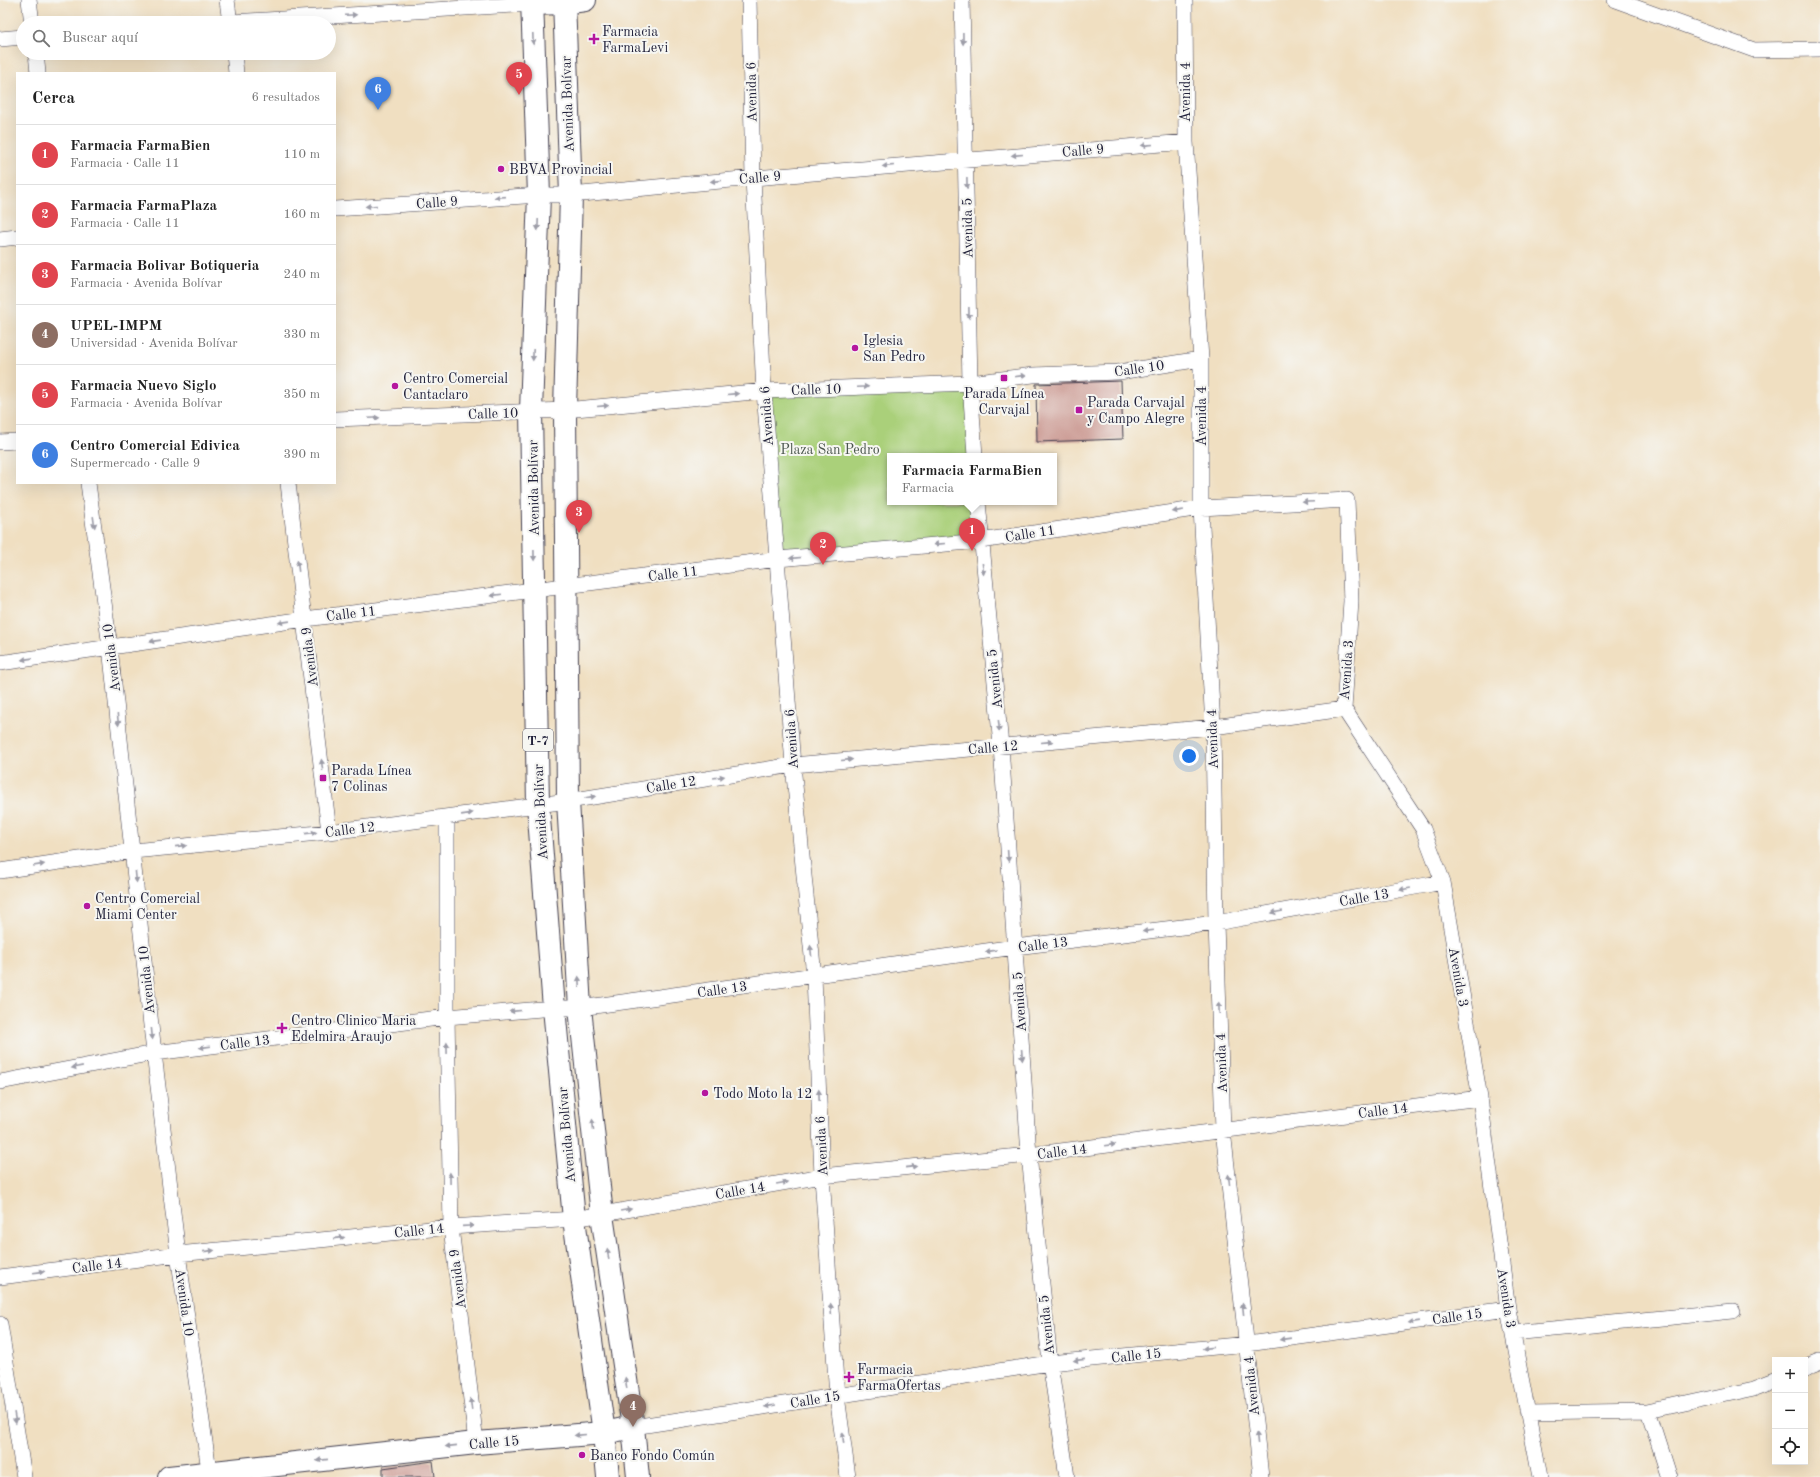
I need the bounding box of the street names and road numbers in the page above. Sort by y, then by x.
street label: Avenida Bolívar [559,55,577,152]
street label: Avenida 6 [744,62,760,122]
street label: Avenida 4 [1179,62,1193,122]
street label: Calle 9 [1061,142,1105,160]
street label: Calle 9 [738,169,782,187]
street label: Calle 9 [415,195,459,211]
street label: Avenida 5 [960,198,976,258]
street label: Calle 10 [1113,359,1165,379]
street label: Calle 10 [791,382,841,398]
street label: Avenida 6 [758,385,776,447]
street label: Avenida 4 [1195,386,1209,446]
street label: Calle 10 [468,406,518,422]
street label: Avenida Bolívar [526,439,542,536]
street label: Calle 11 [1004,523,1056,545]
street label: Calle 11 [647,564,699,584]
street label: Calle 11 [325,604,377,624]
street label: Avenida 10 [101,623,123,693]
street label: Avenida 9 [299,626,321,688]
street label: Avenida 3 [1338,639,1356,701]
street label: Avenida 5 [985,648,1005,710]
street label: Avenida 6 [783,708,801,770]
street label: Avenida 4 [1205,708,1221,769]
road number: T-7 [523,729,553,751]
street label: Calle 12 [967,739,1019,757]
street label: Avenida Bolívar [531,763,551,860]
street label: Calle 12 [645,774,697,796]
street label: Calle 12 [324,820,376,840]
street label: Calle 13 [1338,887,1390,909]
street label: Calle 13 [1017,935,1069,955]
street label: Avenida 10 [136,945,158,1015]
street label: Avenida 3 [1446,946,1470,1008]
street label: Avenida 5 [1011,971,1029,1033]
street label: Calle 13 [696,980,748,1000]
street label: Avenida 4 [1214,1032,1230,1093]
street label: Calle 13 [219,1033,271,1053]
street label: Avenida Bolívar [556,1086,578,1183]
street label: Calle 14 [1357,1101,1409,1121]
street label: Avenida 6 [813,1115,831,1177]
street label: Calle 14 [1036,1142,1088,1162]
street label: Calle 14 [714,1180,766,1202]
street label: Calle 14 [393,1221,445,1241]
street label: Avenida 9 [447,1248,469,1310]
street label: Calle 14 [71,1256,123,1276]
street label: Avenida 10 [172,1267,196,1337]
street label: Avenida 3 [1494,1267,1518,1329]
street label: Avenida 5 [1037,1294,1057,1356]
street label: Calle 15 [1431,1307,1483,1327]
street label: Calle 15 [1110,1346,1162,1366]
street label: Avenida 4 [1242,1355,1262,1417]
street label: Calle 15 [789,1389,841,1411]
street label: Calle 15 [468,1434,520,1452]

